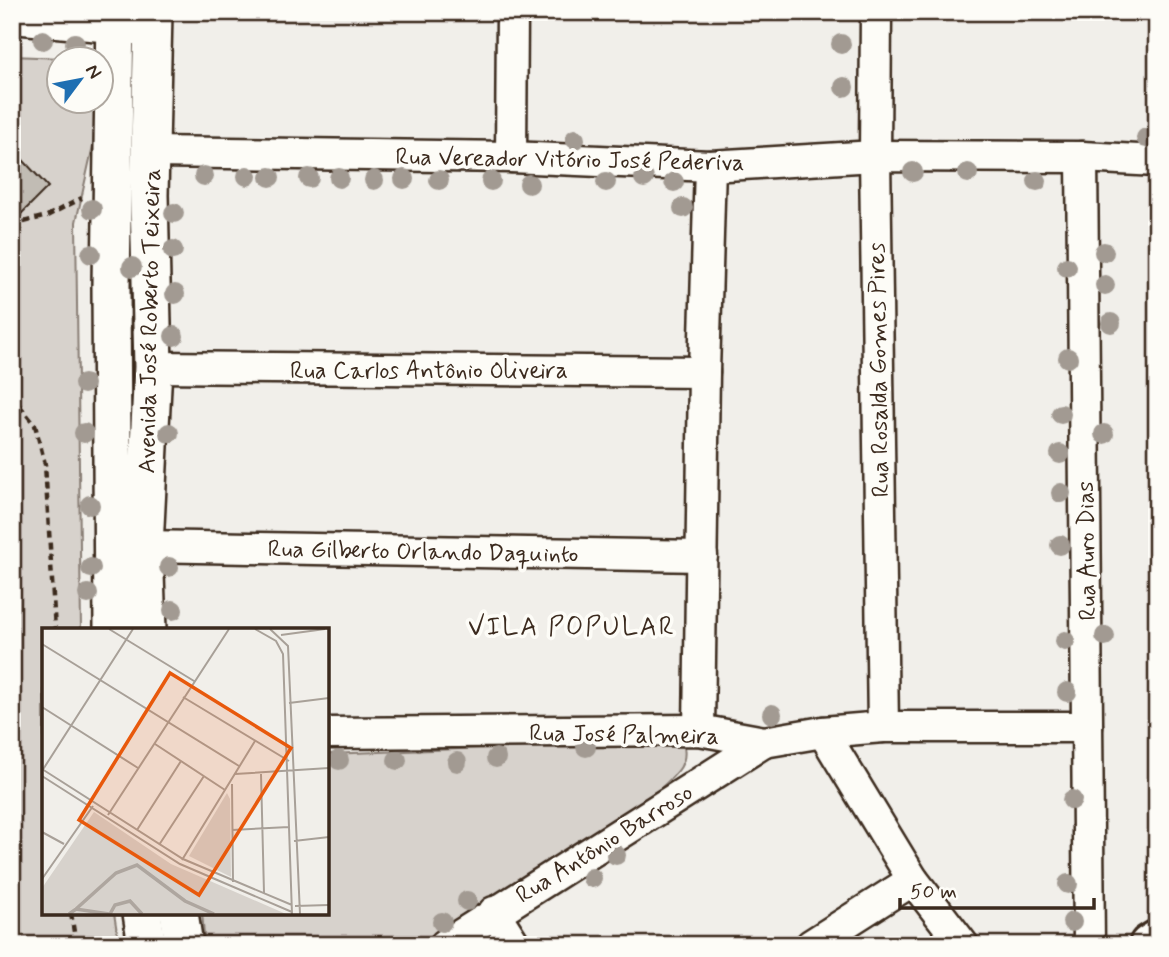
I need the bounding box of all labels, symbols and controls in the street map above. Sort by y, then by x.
north arrow [46,46,116,116]
text: N [79,60,107,84]
street label: Rua Vereador Vitório José Pederiva [395,142,745,179]
street label: Avenida José Roberto Teixeira [132,168,169,474]
street label: Rua Rosalda Gomes Pires [862,242,897,498]
street label: Rua Carlos Antônio Oliveira [290,356,568,387]
street label: Rua Auro Dias [1071,481,1104,621]
street label: Rua Gilberto Orlando Daquinto [267,534,579,571]
district label: VILA POPULAR [468,611,676,645]
inset map [42,628,329,915]
street label: Rua José Palmeira [529,718,719,753]
street label: Rua Antônio Barroso [510,777,699,911]
scale bar [900,866,1094,910]
text: 50 m [910,878,957,906]

